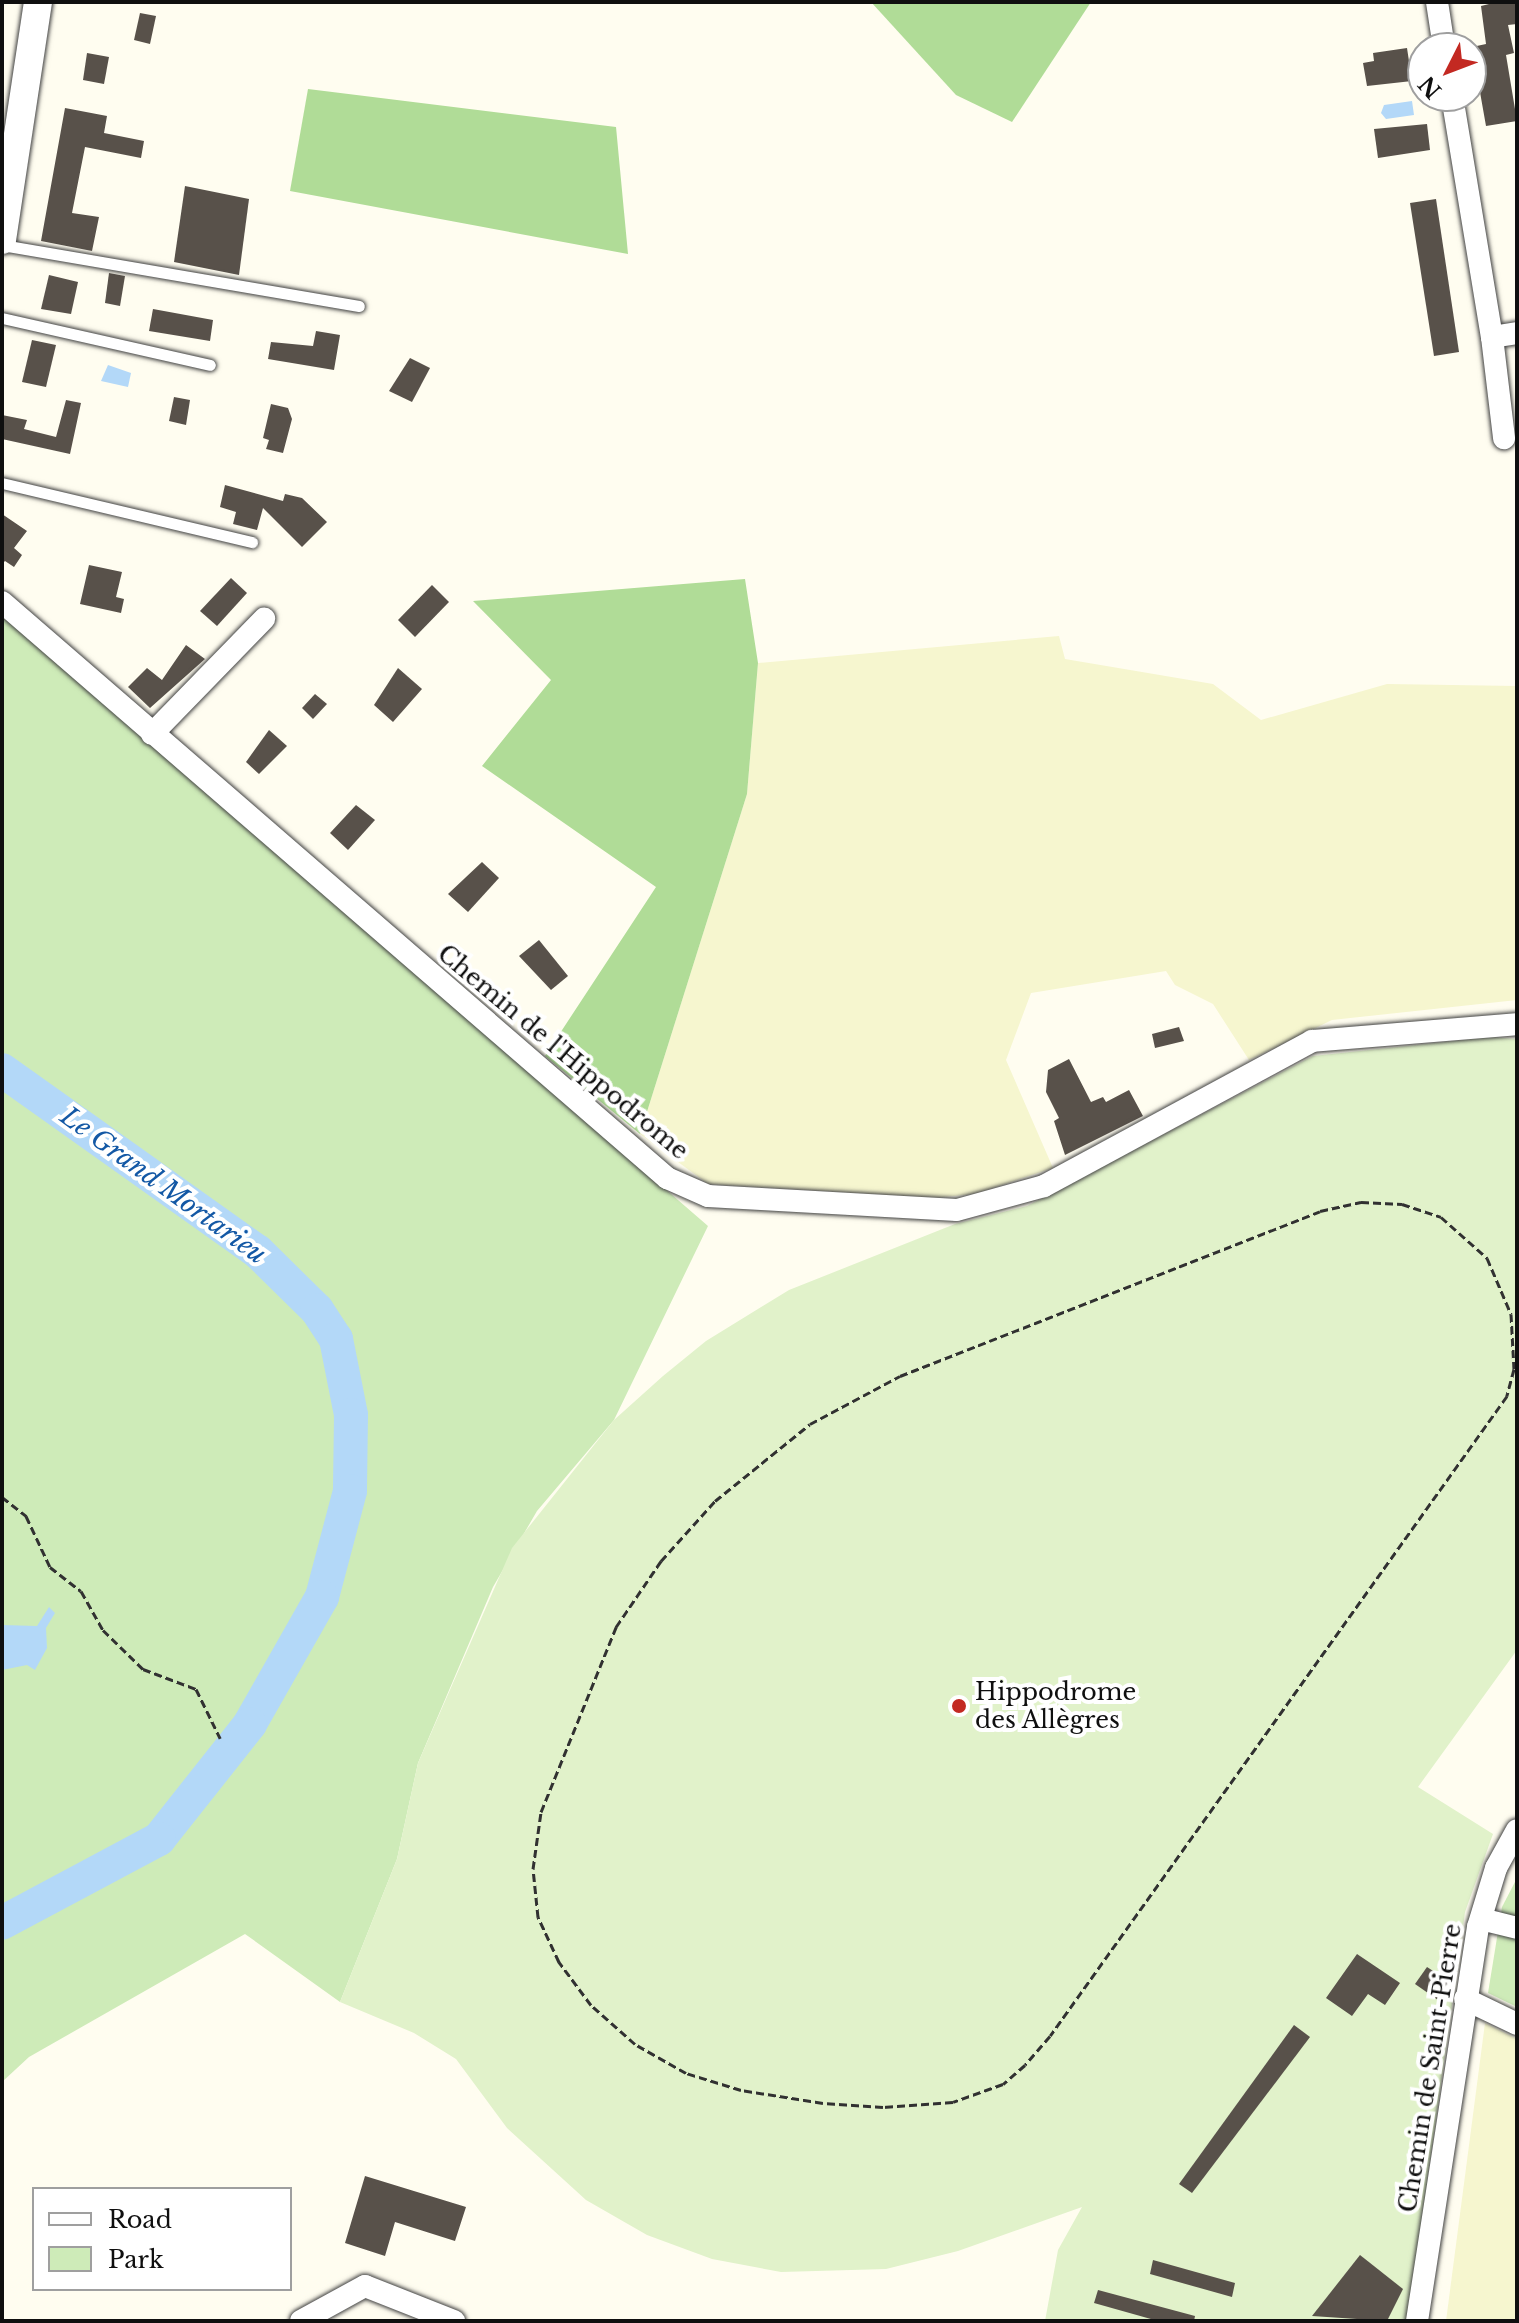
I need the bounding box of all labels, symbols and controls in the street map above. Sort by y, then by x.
north arrow [1407,32,1487,112]
text: N [1413,70,1447,104]
street label: Chemin de l'Hippodrome [432,939,694,1165]
water label: Le Grand Mortarieu [54,1101,272,1271]
place label: Hippodrome des Allègres [975,1678,1136,1734]
marker: Hippodrome des Allègres [950,1697,968,1715]
street label: Chemin de Saint-Pierre [1393,1922,1467,2214]
legend [32,2187,292,2291]
text: Road [108,2205,172,2234]
text: Park [108,2245,164,2274]

